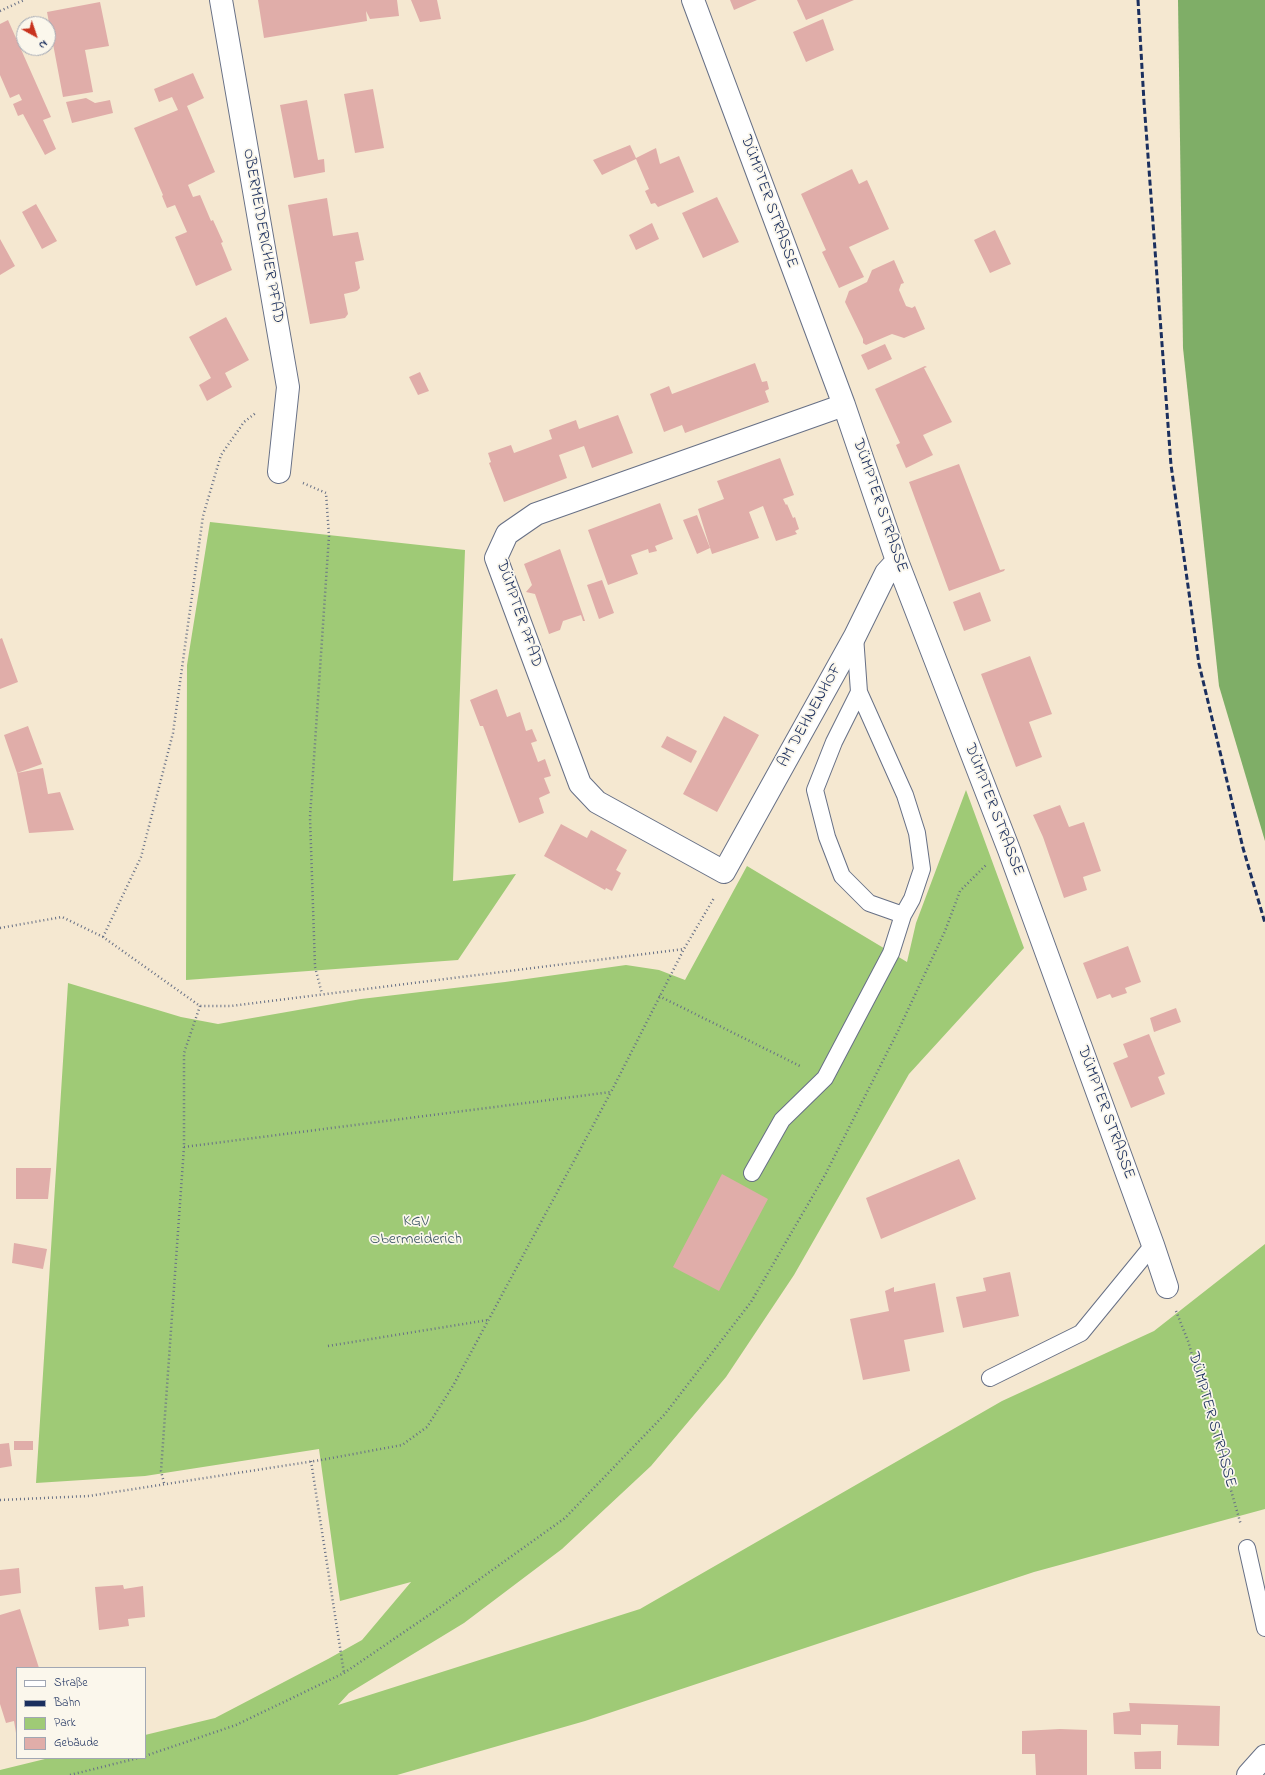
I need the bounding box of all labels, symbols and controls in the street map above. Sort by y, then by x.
north arrow [16,16,56,56]
text: N [35,36,51,53]
street label: DÜMPTER STRASSE [735,133,801,271]
street label: OBERMEIDERICHER PFAD [237,147,287,325]
street label: DÜMPTER STRASSE [847,437,911,575]
street label: DÜMPTER PFAD [491,558,545,670]
street label: AM DEHNENHOF [775,661,847,771]
street label: DÜMPTER STRASSE [959,741,1027,879]
street label: DÜMPTER STRASSE [1072,1044,1138,1182]
park label: KGV Obermeiderich [370,1212,462,1250]
street label: DÜMPTER STRASSE [1182,1350,1240,1490]
legend [16,1667,146,1759]
text: Straße [54,1674,88,1692]
text: Bahn [54,1694,80,1712]
text: Park [54,1714,76,1732]
text: Gebäude [54,1734,98,1752]

